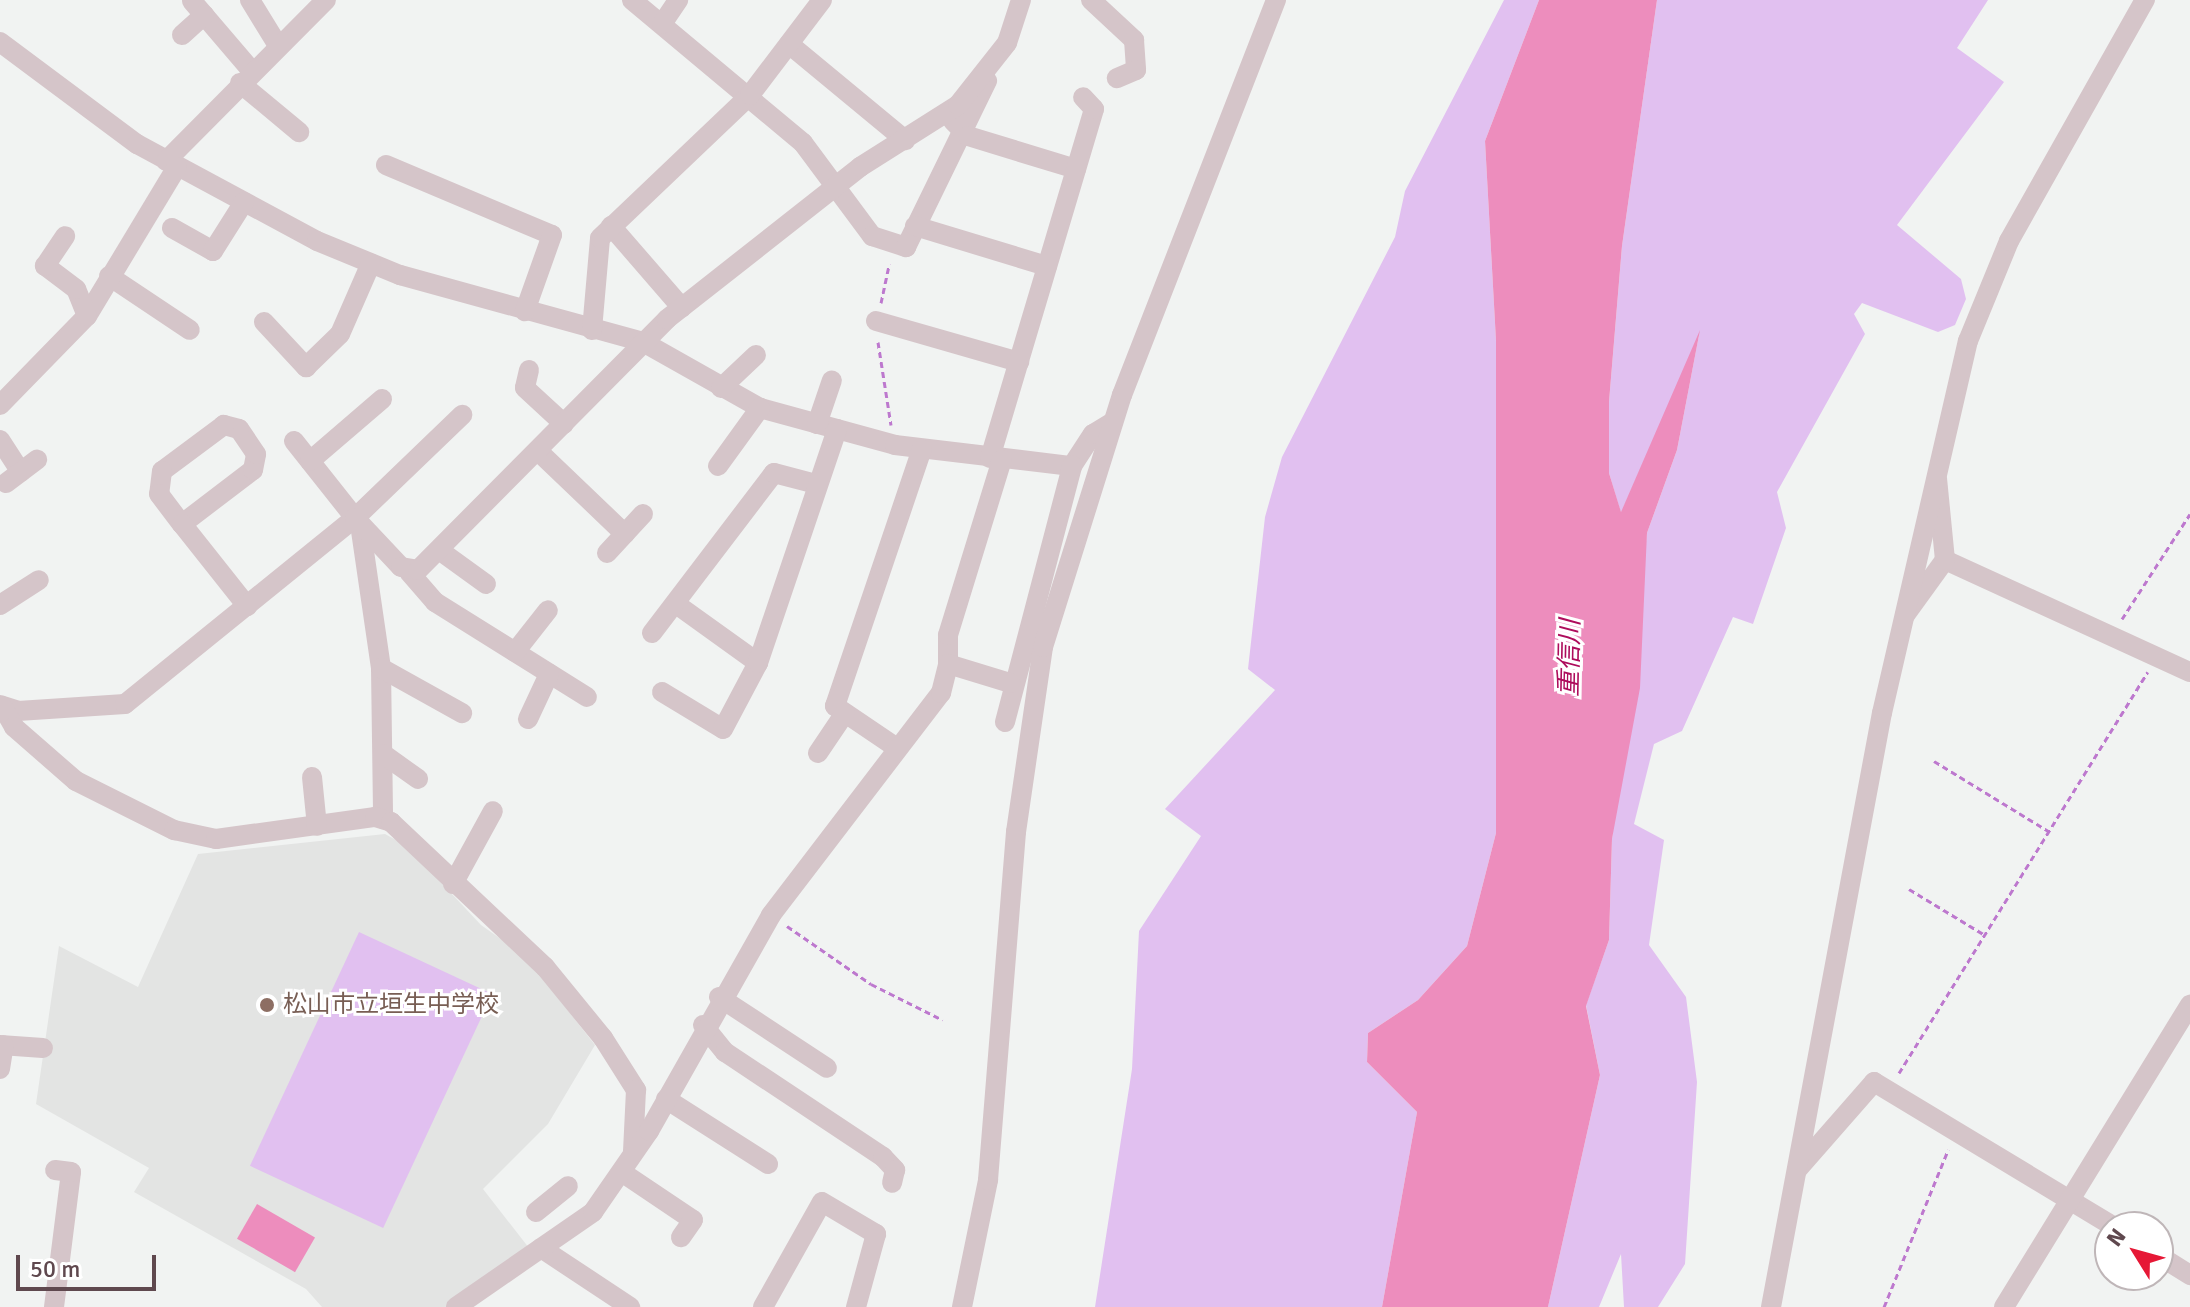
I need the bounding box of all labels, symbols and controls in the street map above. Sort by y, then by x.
water label: 重信川 [1555,619,1587,697]
place label: 松山市立垣生中学校 [283,991,499,1019]
marker: 松山市立垣生中学校 [258,996,276,1014]
north arrow [2094,1211,2174,1291]
text: N [2101,1223,2131,1252]
scale bar [20,1239,160,1289]
text: 50 m [30,1254,80,1284]

